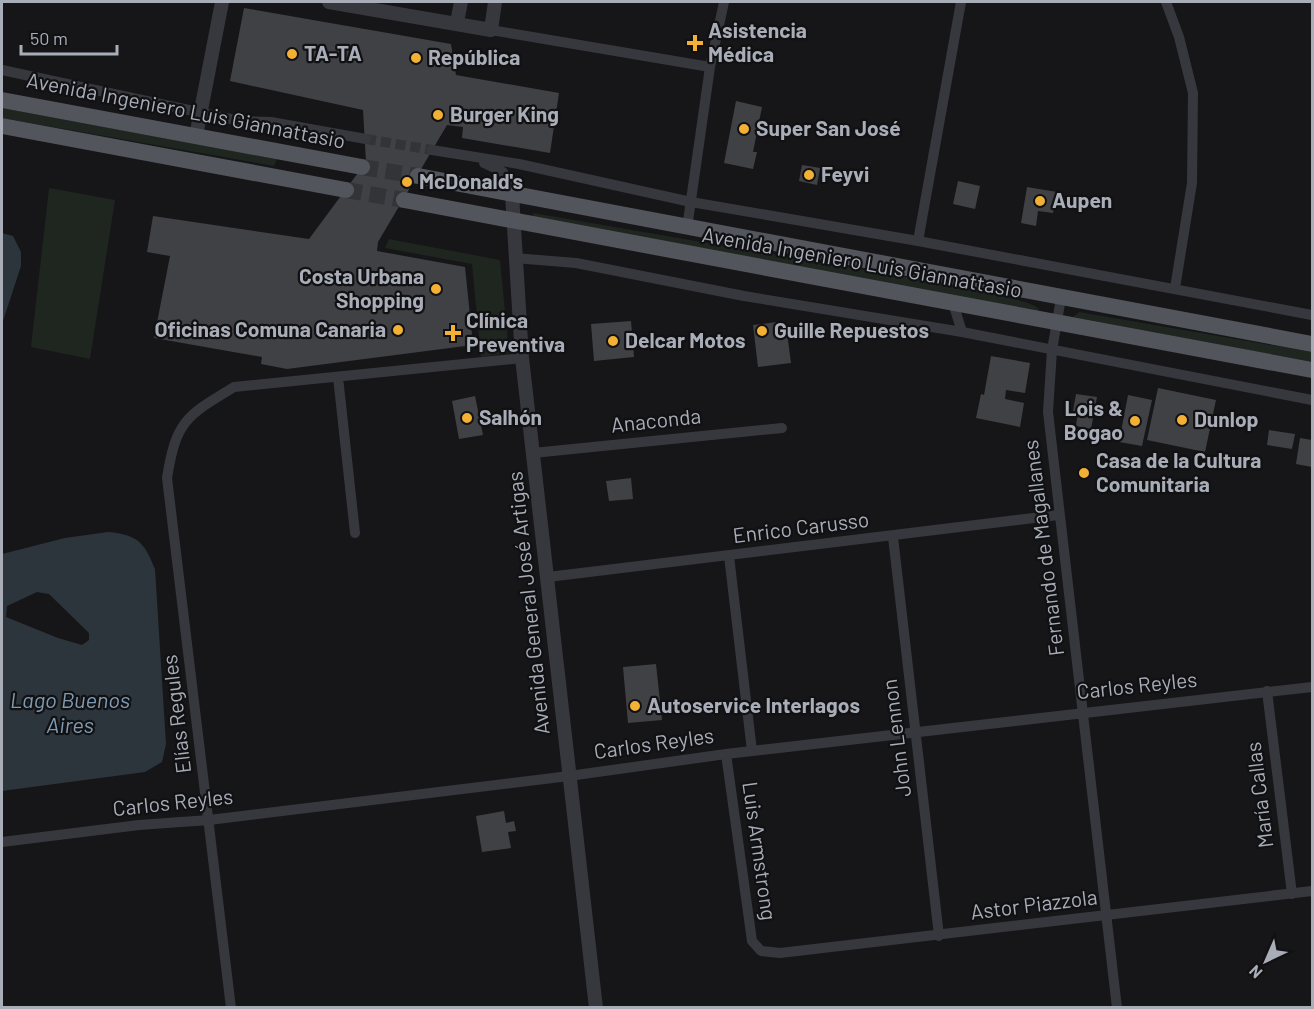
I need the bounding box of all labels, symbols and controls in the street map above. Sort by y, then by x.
place label: Asistencia Médica [708,17,807,66]
scale bar [21,18,117,56]
text: 50 m [30,27,68,49]
marker: Asistencia Médica [686,34,704,52]
place label: TA-TA [304,40,362,65]
place label: República [428,44,520,69]
marker: TA-TA [285,47,299,61]
marker: República [409,51,423,65]
street label: Avenida Ingeniero Luis Giannattasio [25,66,348,153]
place label: Burger King [450,101,559,126]
marker: Burger King [431,108,445,122]
place label: Super San José [756,115,901,140]
marker: Super San José [737,122,751,136]
place label: Feyvi [821,161,869,186]
place label: McDonald's [419,168,523,193]
marker: Feyvi [802,168,816,182]
marker: McDonald's [400,175,414,189]
place label: Aupen [1052,187,1112,212]
marker: Aupen [1033,194,1047,208]
street label: Avenida Ingeniero Luis Giannattasio [700,221,1024,302]
place label: Costa Urbana Shopping [299,263,424,312]
marker: Costa Urbana Shopping [429,282,443,296]
place label: Clínica Preventiva [466,307,565,356]
place label: Oficinas Comuna Canaria [154,316,386,341]
place label: Guille Repuestos [774,317,929,342]
marker: Oficinas Comuna Canaria [391,323,405,337]
marker: Clínica Preventiva [444,324,462,342]
marker: Guille Repuestos [755,324,769,338]
place label: Delcar Motos [625,327,746,352]
marker: Delcar Motos [606,334,620,348]
place label: Lois & Bogao [1064,395,1123,444]
street label: Anaconda [610,402,702,437]
place label: Salhón [479,404,542,429]
place label: Dunlop [1194,406,1259,431]
marker: Salhón [460,411,474,425]
marker: Dunlop [1175,413,1189,427]
marker: Lois & Bogao [1128,414,1142,428]
street label: Fernando de Magallanes [1017,439,1068,658]
place label: Casa de la Cultura Comunitaria [1096,447,1261,496]
marker: Casa de la Cultura Comunitaria [1077,466,1091,480]
street label: Avenida General José Artigas [501,470,554,736]
street label: Enrico Carusso [731,506,870,547]
street label: Elías Regules [156,653,195,775]
street label: Carlos Reyles [1075,666,1198,703]
street label: John Lennon [876,678,915,799]
water label: Lago Buenos Aires [10,686,130,737]
place label: Autoservice Interlagos [647,692,860,717]
marker: Autoservice Interlagos [628,699,642,713]
street label: Carlos Reyles [592,722,715,763]
street label: María Callas [1240,741,1277,850]
street label: Luis Armstrong [738,780,783,922]
street label: Carlos Reyles [111,783,234,820]
street label: Astor Piazzola [969,883,1099,924]
north arrow [1236,931,1296,991]
text: N [1245,962,1266,983]

